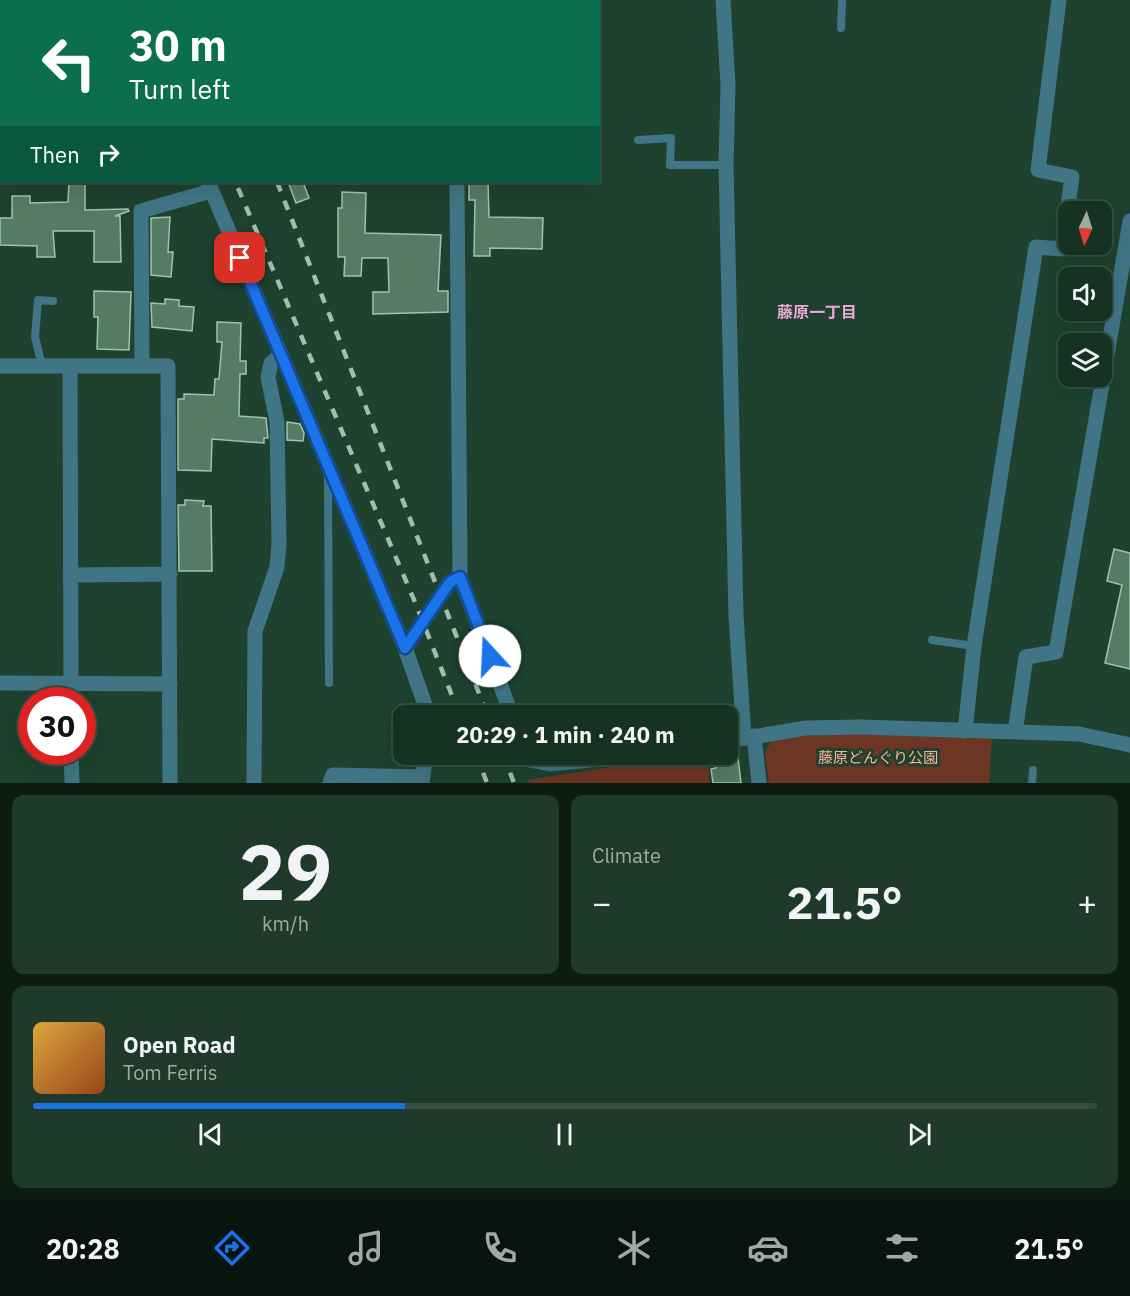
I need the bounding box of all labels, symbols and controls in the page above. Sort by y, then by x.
text: 30 m [129,18,227,73]
icon: left [30,24,108,102]
text: Turn left [129,71,230,106]
icon: right [92,138,125,171]
text: Then [30,140,80,169]
north arrow [1058,201,1112,255]
map controls [1058,201,1112,387]
pin [214,232,265,283]
icon: arrive [223,241,256,274]
button: sound [1058,267,1112,321]
district label: 藤原一丁目 [777,302,857,322]
button: layers [1058,333,1112,387]
position arrow [458,624,522,688]
speed limit sign: 30 [18,687,96,765]
text: 20:29 · 1 min · 240 m [456,720,675,749]
park label: 藤原どんぐり公園 [818,748,938,767]
text: 29 [239,820,332,921]
text: Climate [592,842,661,869]
text: 21.5° [786,873,903,931]
text: − [592,881,612,924]
text: + [1077,881,1097,924]
text: km/h [262,910,309,937]
text: Open Road [123,1030,236,1059]
text: Tom Ferris [123,1059,218,1086]
icon: previous [194,1118,227,1151]
icon: pause [548,1118,581,1151]
icon: next [903,1118,936,1151]
icon: directions [211,1227,253,1269]
icon: music [345,1227,387,1269]
icon: phone [479,1227,521,1269]
icon: climate [613,1227,655,1269]
icon: car [747,1227,789,1269]
icon: filters [881,1227,923,1269]
text: 20:28 [46,1231,120,1266]
text: 21.5° [1014,1231,1084,1266]

